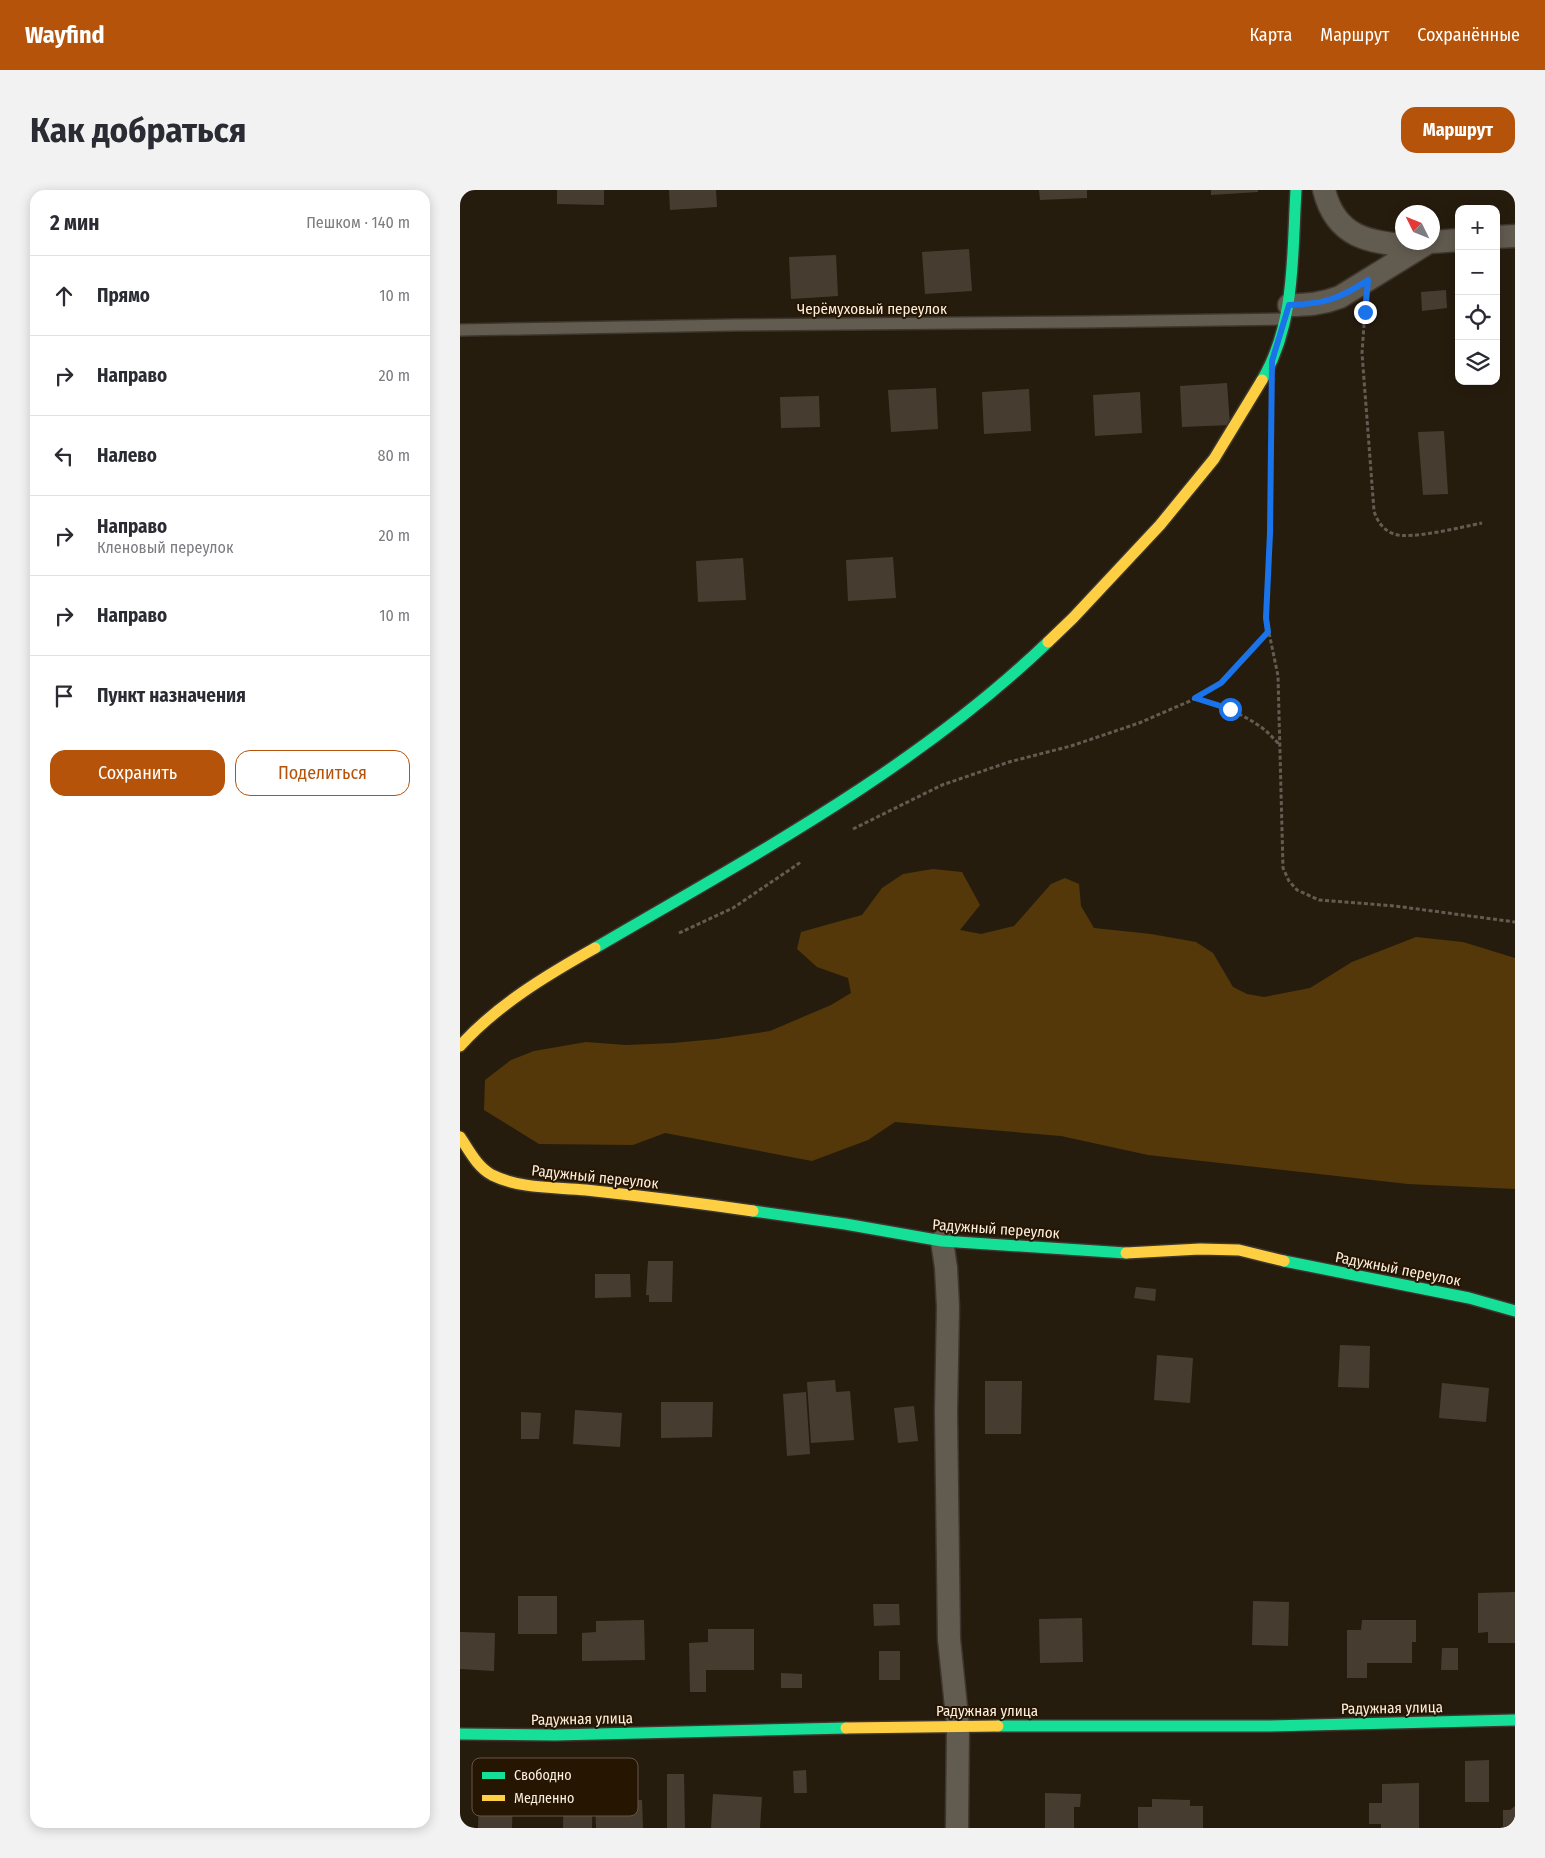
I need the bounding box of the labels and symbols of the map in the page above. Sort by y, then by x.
north arrow [1395,205,1440,250]
street label: Черёмуховый переулок [797,300,947,318]
route end [1354,301,1377,324]
route start [1219,698,1242,721]
street label: Радужный переулок [531,1161,659,1193]
street label: Радужный переулок [932,1216,1060,1242]
street label: Радужный переулок [1334,1248,1462,1290]
street label: Радужная улица [1341,1698,1443,1718]
street label: Радужная улица [936,1702,1038,1720]
street label: Радужная улица [531,1709,633,1729]
legend [472,1758,638,1816]
text: Свободно [514,1767,572,1784]
text: Медленно [514,1790,574,1807]

